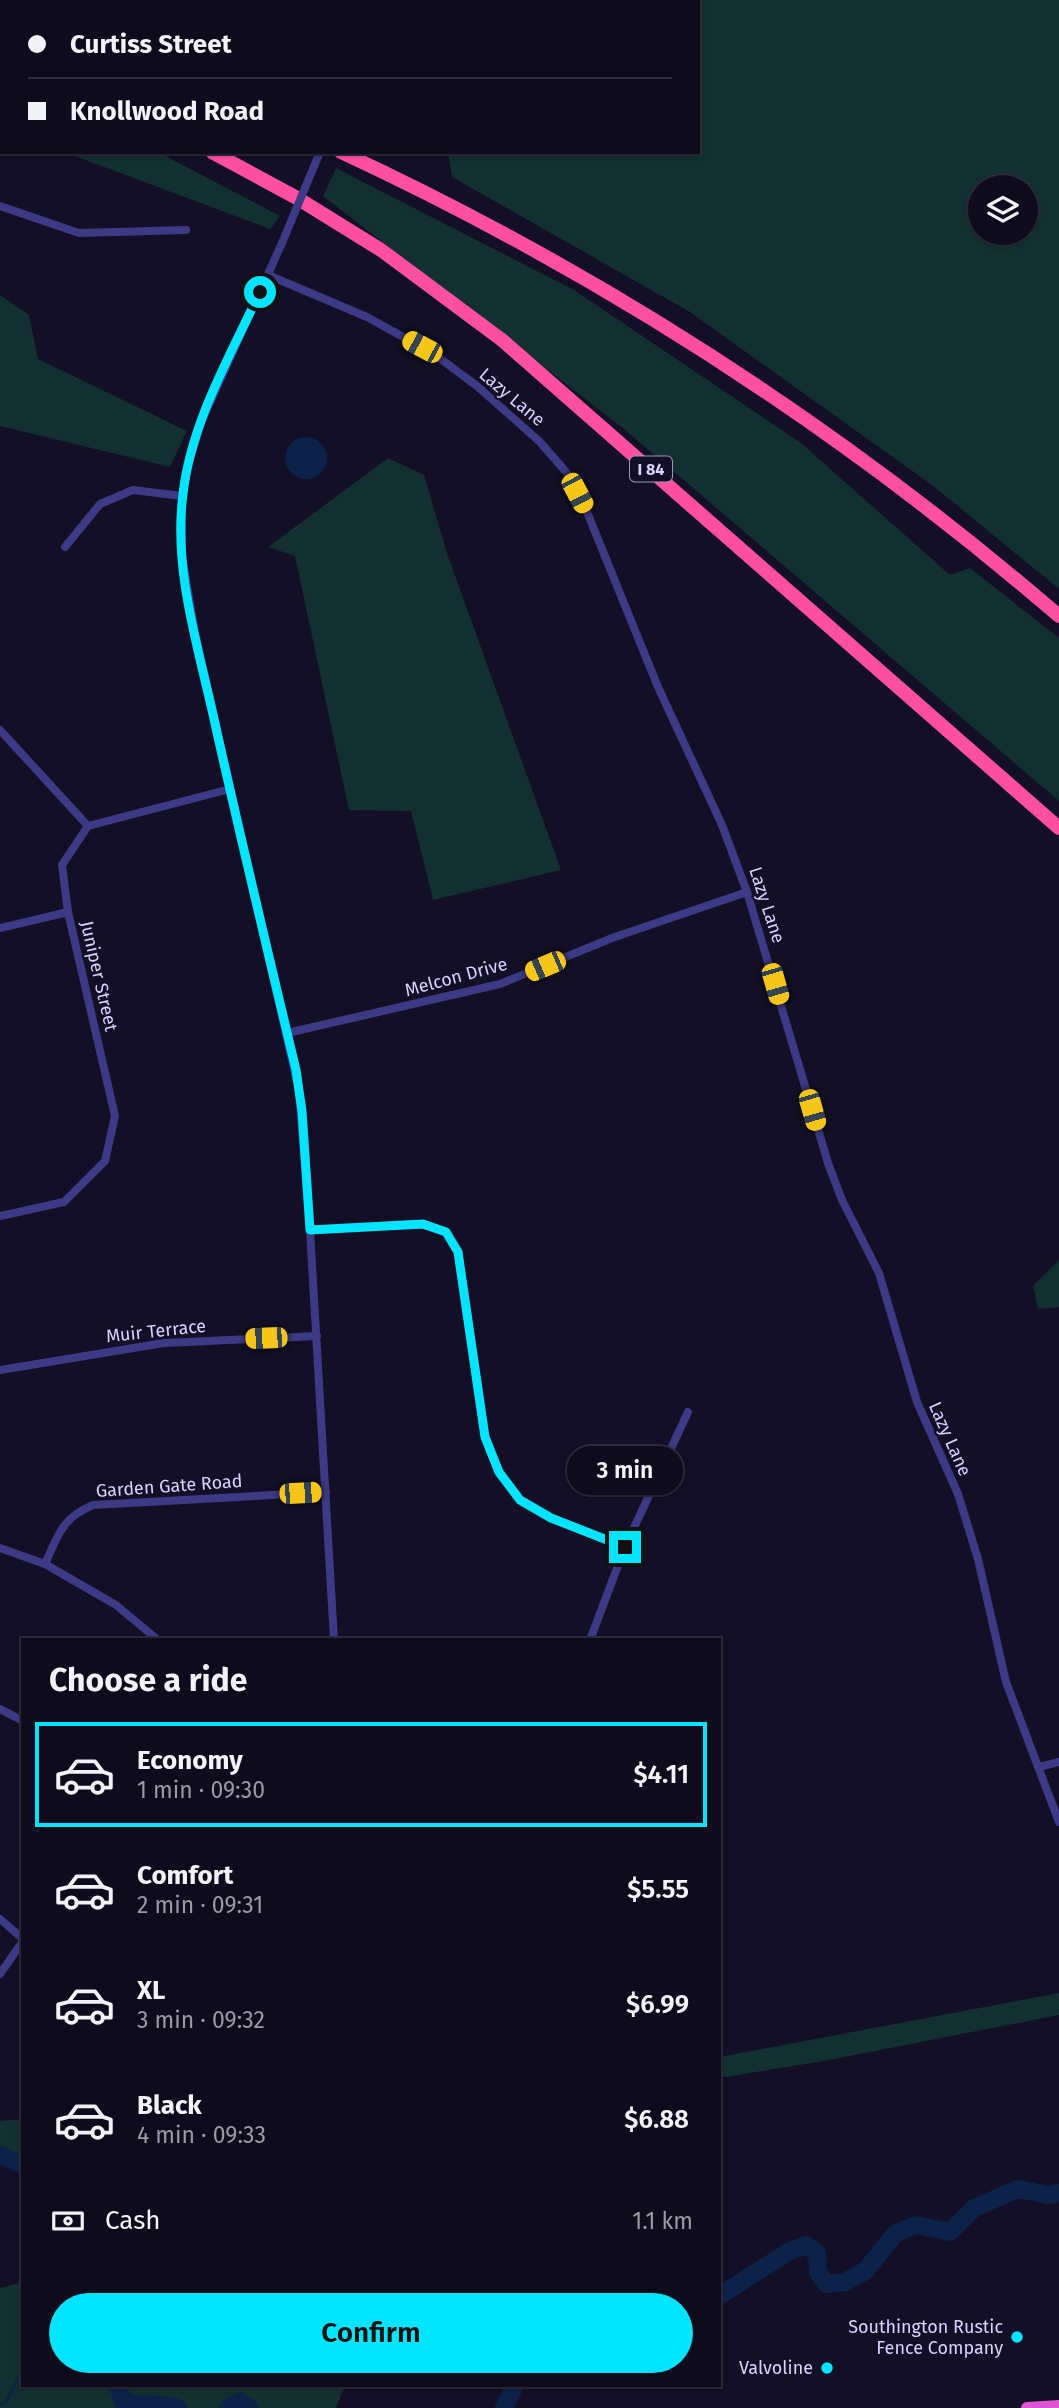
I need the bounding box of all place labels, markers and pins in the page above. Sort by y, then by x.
place label: Southington Rustic Fence Company [848,2316,1003,2359]
marker: Southington Rustic Fence Company [1009,2329,1025,2345]
place label: Valvoline [739,2357,813,2379]
marker: Valvoline [819,2360,835,2376]

